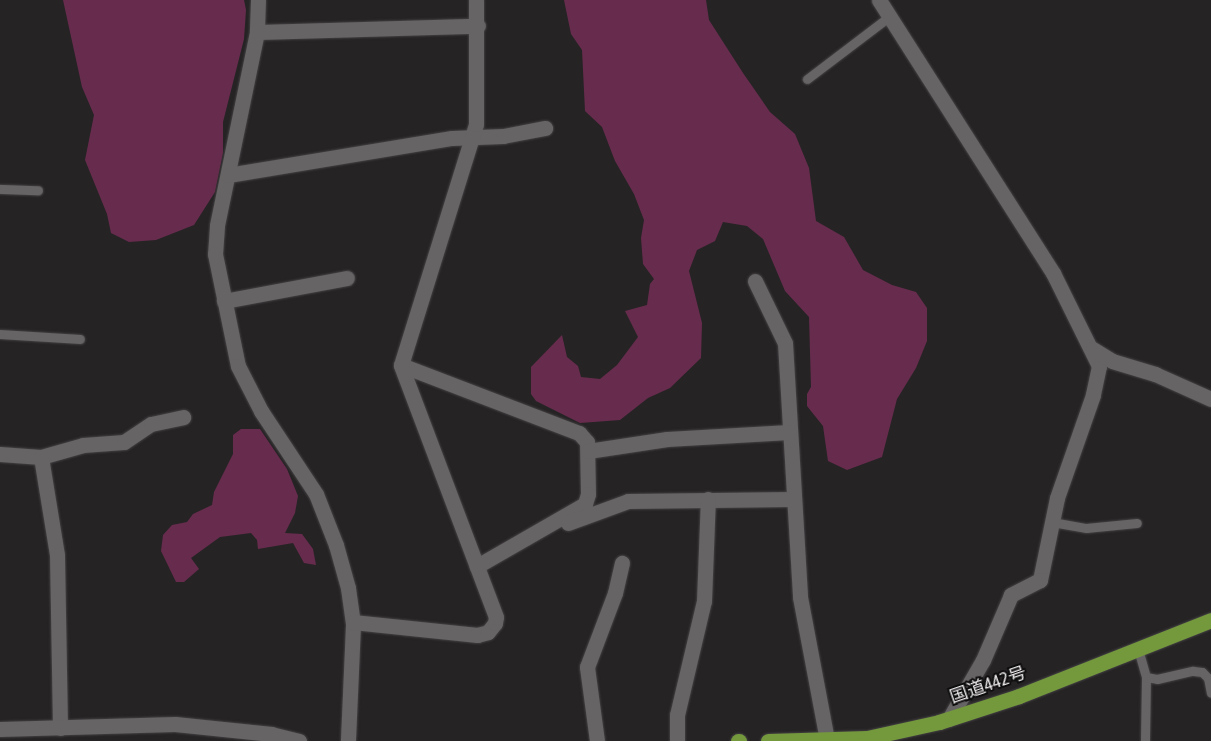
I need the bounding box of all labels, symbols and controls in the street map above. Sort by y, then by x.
street label: 国道442号 [947,662,1029,708]

